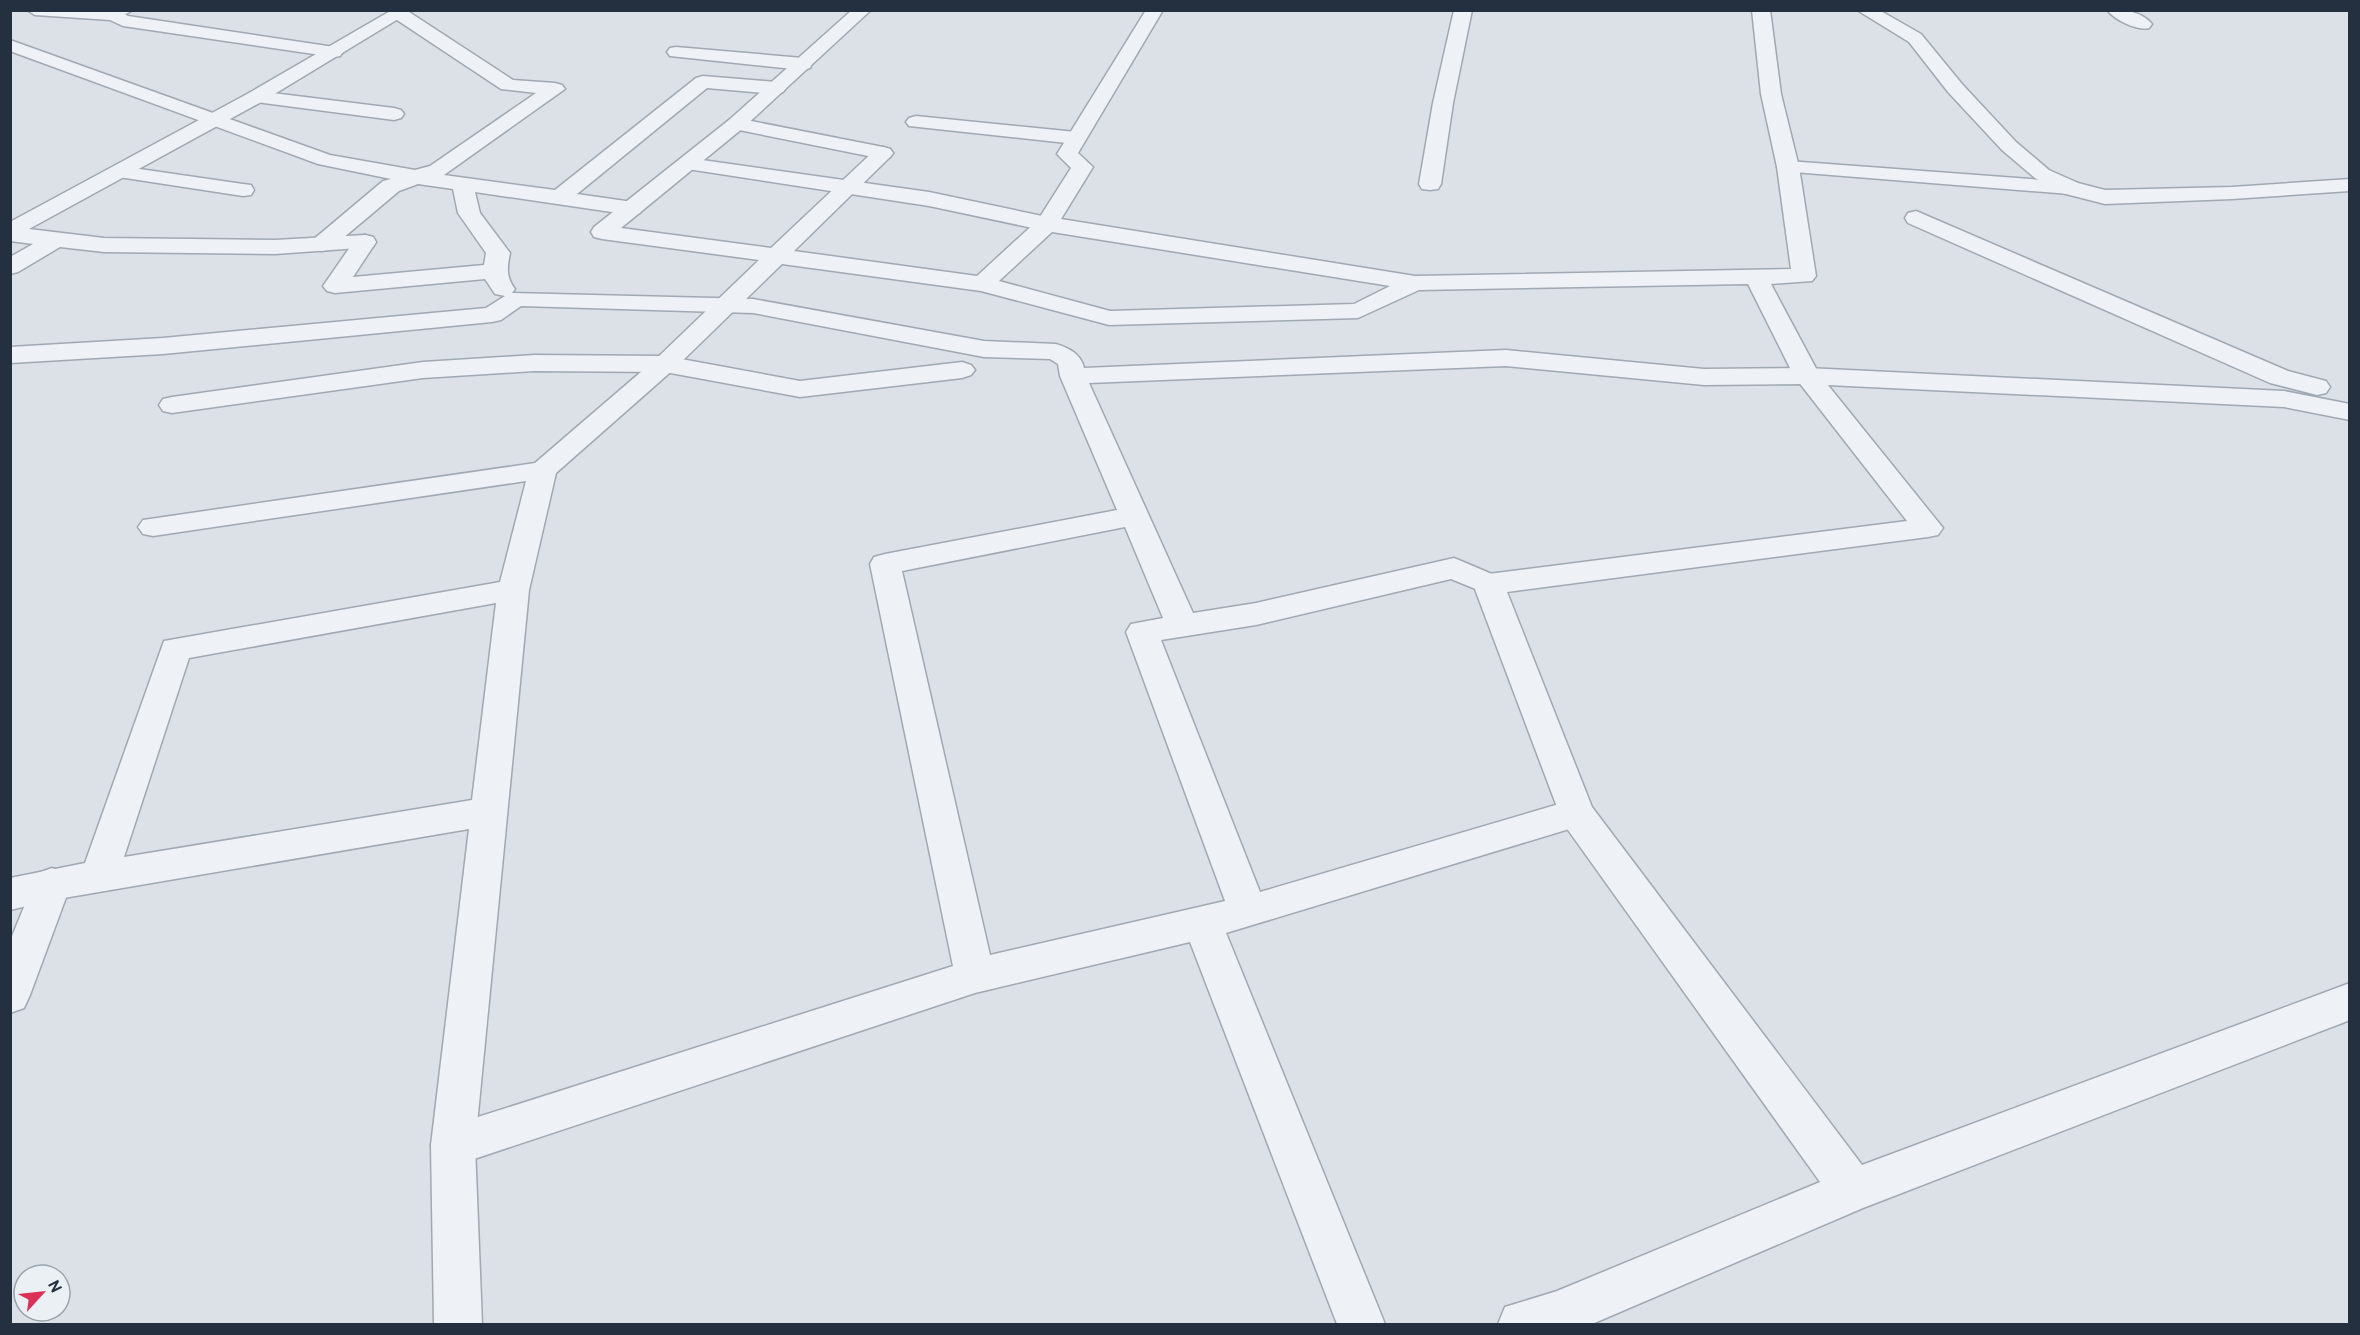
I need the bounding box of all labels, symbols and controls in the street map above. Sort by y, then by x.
north arrow [12,1263,72,1323]
text: N [42,1277,65,1297]

